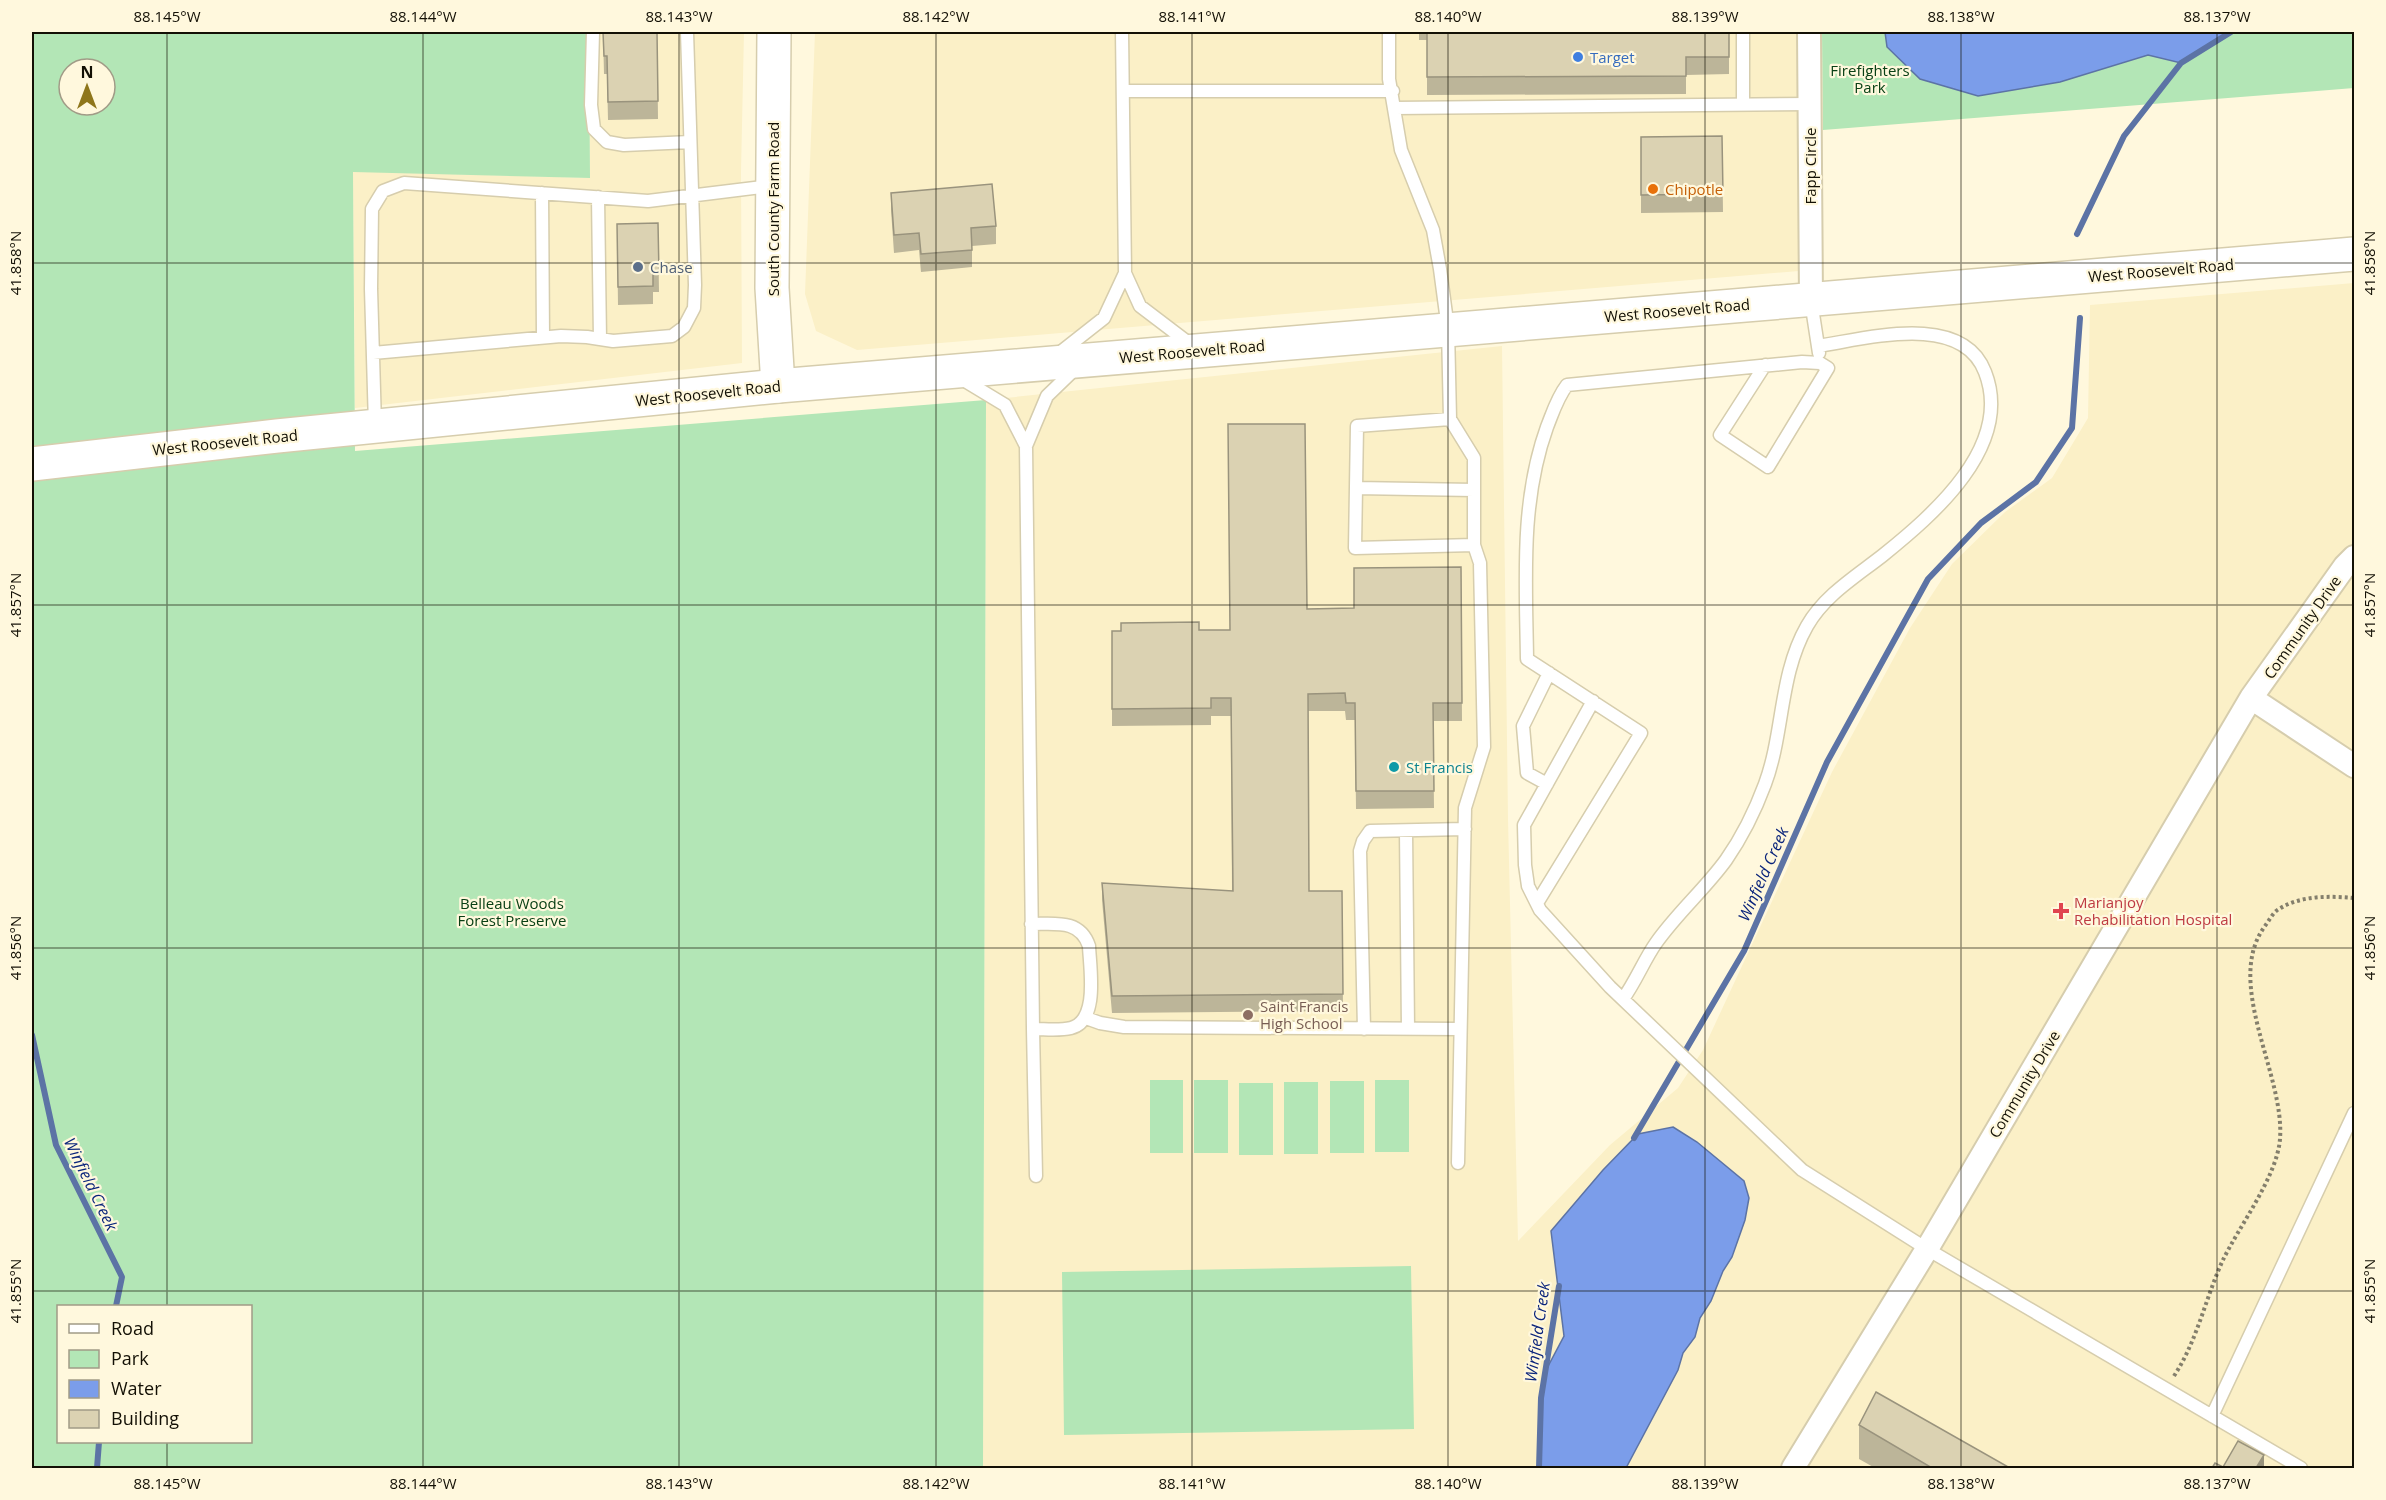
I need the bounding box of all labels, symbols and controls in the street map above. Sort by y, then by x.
text: 88.145°W [133,6,201,26]
text: 88.144°W [389,6,457,26]
text: 88.143°W [645,6,713,26]
text: 88.142°W [902,6,970,26]
text: 88.141°W [1158,6,1226,26]
text: 88.140°W [1414,6,1482,26]
text: 88.139°W [1671,6,1739,26]
text: 88.138°W [1927,6,1995,26]
text: 88.137°W [2183,6,2251,26]
place label: Target [1590,47,1635,67]
marker: Target [1571,50,1585,64]
north arrow [57,57,117,117]
park label: Firefighters Park [1830,60,1910,97]
text: N [80,61,94,83]
street label: South County Farm Road [763,122,783,296]
street label: Fapp Circle [1800,127,1820,205]
place label: Chipotle [1665,179,1723,199]
marker: Chipotle [1646,182,1660,196]
text: 41.858°N [5,231,25,295]
text: 41.858°N [2359,231,2379,295]
street label: West Roosevelt Road [2087,254,2235,286]
place label: Chase [650,257,693,277]
marker: Chase [631,260,645,274]
street label: West Roosevelt Road [1603,294,1751,326]
street label: West Roosevelt Road [1118,335,1266,367]
street label: West Roosevelt Road [634,375,782,411]
street label: West Roosevelt Road [151,424,299,460]
street label: Community Drive [2259,571,2345,683]
text: 41.857°N [5,573,25,637]
text: 41.857°N [2359,573,2379,637]
place label: St Francis [1406,757,1473,777]
marker: St Francis [1387,760,1401,774]
water label: Winfield Creek [1732,822,1794,925]
place label: Marianjoy Rehabilitation Hospital [2074,892,2232,929]
park label: Belleau Woods Forest Preserve [458,893,566,930]
marker: Marianjoy Rehabilitation Hospital [2052,902,2070,920]
text: 41.856°N [5,916,25,980]
text: 41.856°N [2359,916,2379,980]
place label: Saint Francis High School [1260,996,1348,1033]
marker: Saint Francis High School [1241,1008,1255,1022]
street label: Community Drive [1984,1027,2064,1141]
water label: Winfield Creek [59,1134,124,1235]
text: 41.855°N [5,1259,25,1323]
text: 41.855°N [2359,1259,2379,1323]
water label: Winfield Creek [1519,1279,1555,1383]
legend [57,1305,252,1443]
text: Road [111,1316,154,1340]
text: Park [111,1346,149,1370]
text: Water [111,1376,162,1400]
text: Building [111,1406,179,1430]
text: 88.145°W [133,1473,201,1493]
text: 88.144°W [389,1473,457,1493]
text: 88.143°W [645,1473,713,1493]
text: 88.142°W [902,1473,970,1493]
text: 88.141°W [1158,1473,1226,1493]
text: 88.140°W [1414,1473,1482,1493]
text: 88.139°W [1671,1473,1739,1493]
text: 88.138°W [1927,1473,1995,1493]
text: 88.137°W [2183,1473,2251,1493]

